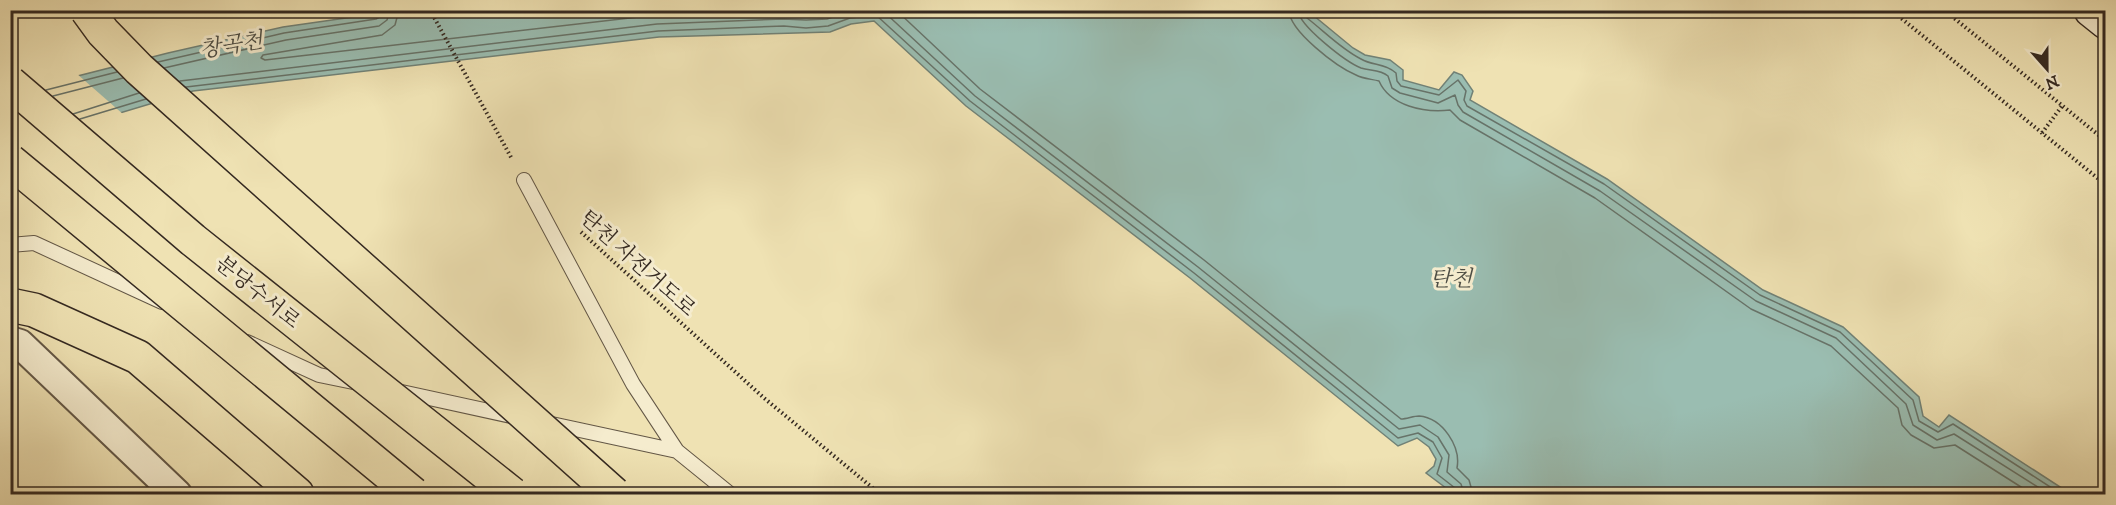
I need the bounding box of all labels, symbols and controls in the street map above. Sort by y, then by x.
water label: 창곡천 [198,27,267,64]
north arrow [2017,39,2077,99]
text: N [2042,70,2062,94]
street label: 탄천 자전거도로 [574,205,700,322]
street label: 분당수서로 [210,251,305,335]
water label: 탄천 [1430,266,1474,293]

